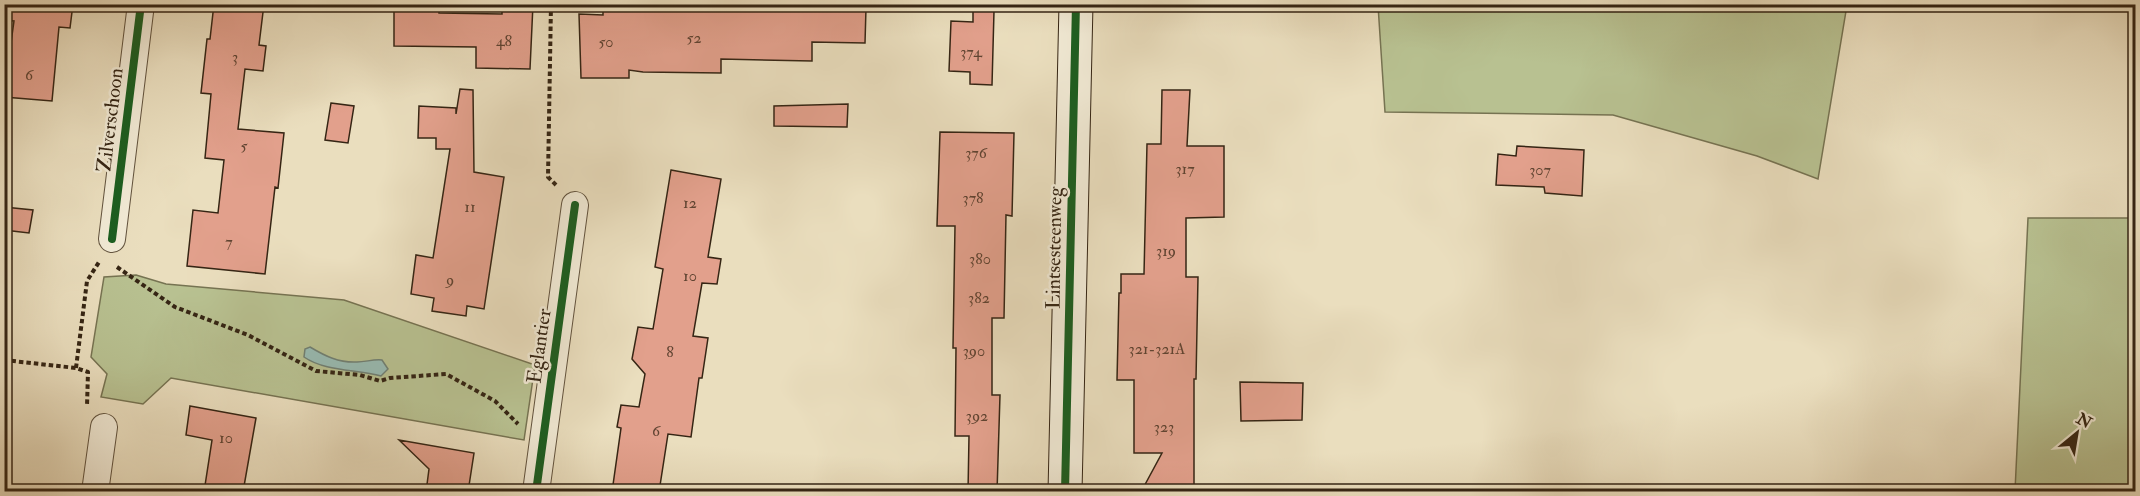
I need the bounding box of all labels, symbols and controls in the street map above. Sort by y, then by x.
house number: 52 [686,28,702,48]
house number: 48 [496,31,513,51]
house number: 50 [598,32,614,52]
house number: 374 [960,42,983,62]
house number: 3 [232,47,238,67]
house number: 6 [25,65,34,85]
street label: Zilverschoon [91,67,129,173]
house number: 5 [240,136,248,156]
house number: 376 [965,143,988,163]
house number: 317 [1175,159,1195,179]
house number: 307 [1529,160,1552,180]
street label: Lintsesteenweg [1040,186,1068,309]
house number: 378 [963,188,984,208]
house number: 12 [683,193,697,213]
house number: 11 [464,197,476,217]
house number: 7 [225,232,233,252]
house number: 319 [1156,241,1176,261]
house number: 380 [969,249,991,269]
house number: 10 [683,266,697,286]
house number: 9 [445,270,454,290]
house number: 382 [968,288,990,308]
street label: Eglantier [521,306,557,385]
house number: 321-321A [1129,339,1185,359]
house number: 390 [963,341,985,361]
house number: 8 [666,342,674,362]
north arrow [2047,403,2107,463]
house number: 392 [966,406,988,426]
text: N [2072,408,2096,433]
house number: 323 [1154,417,1174,437]
house number: 6 [652,421,661,441]
house number: 10 [219,428,233,448]

